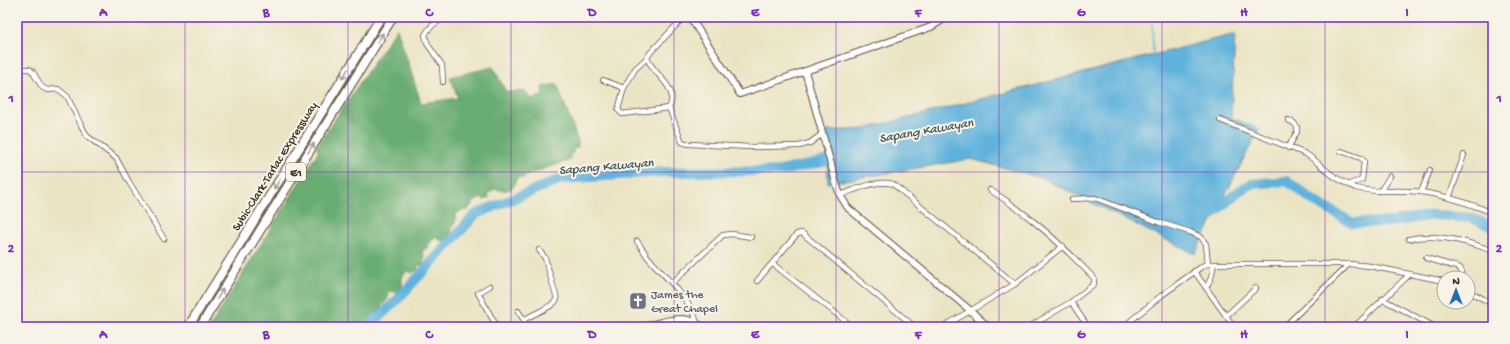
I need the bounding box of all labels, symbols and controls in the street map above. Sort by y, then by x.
text: A [98,6,108,21]
text: B [262,6,271,21]
text: C [424,6,434,21]
text: D [587,6,597,21]
text: E [751,6,760,21]
text: F [914,6,923,21]
text: G [1077,6,1086,21]
text: H [1240,6,1248,21]
text: I [1405,6,1409,21]
one-way arrow [377,32,385,44]
one-way arrow [341,68,349,80]
text: 1 [7,92,14,107]
text: 1 [1495,92,1502,107]
street label: Subic-Clark-Tarlac Expressway [230,100,321,234]
water label: Sapang Kawayan [878,116,975,147]
one-way arrow [308,142,316,154]
water label: Sapang Kawayan [558,156,655,179]
road number: E1 [286,163,306,181]
one-way arrow [272,178,280,190]
text: 2 [8,242,15,257]
text: 2 [1496,242,1503,257]
north arrow [1436,270,1476,310]
text: N [1452,276,1460,288]
one-way arrow [217,288,225,300]
place label: James the Great Chapel [651,289,718,317]
church icon: James the Great Chapel [628,291,648,311]
text: A [98,328,108,343]
text: B [262,328,271,343]
text: C [424,328,434,343]
text: D [587,328,597,343]
text: E [751,328,760,343]
text: F [914,328,923,343]
text: G [1077,328,1086,343]
text: H [1240,328,1248,343]
text: I [1405,328,1409,343]

